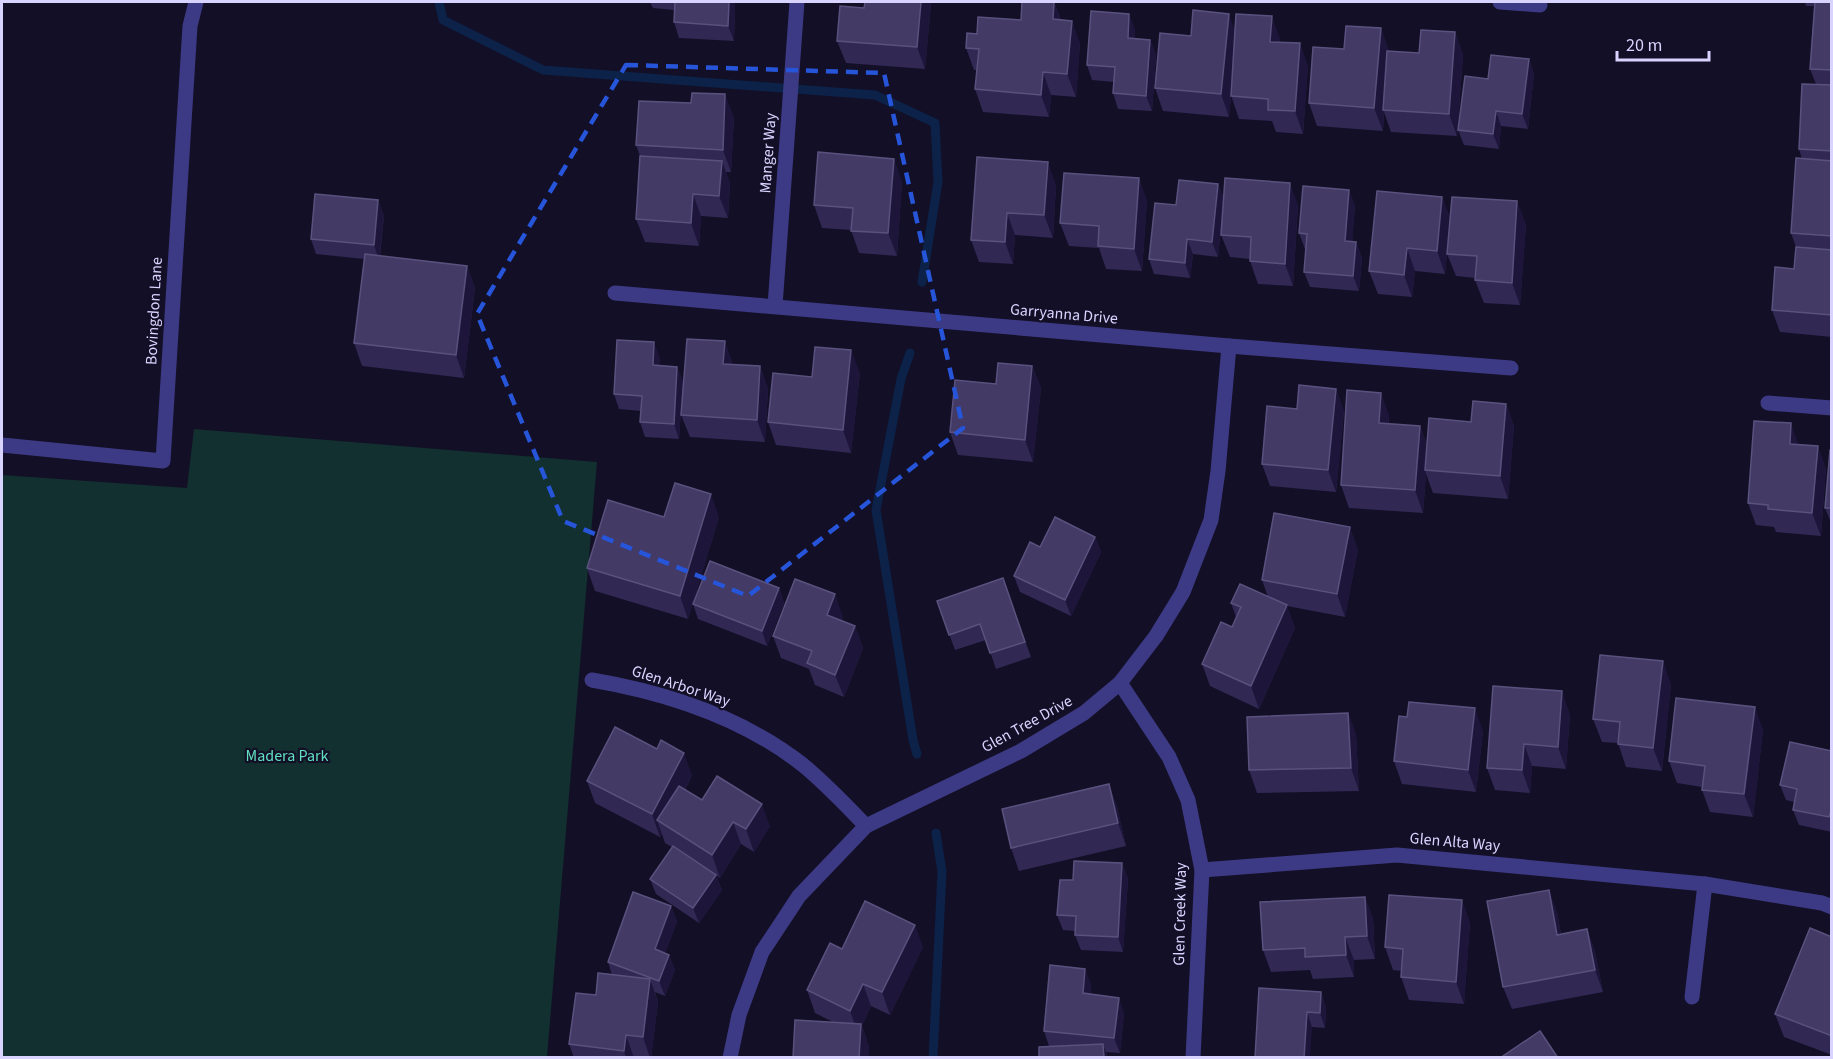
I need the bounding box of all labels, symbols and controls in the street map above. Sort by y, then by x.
scale bar [1617,24,1708,62]
text: 20 m [1626,33,1662,58]
street label: Manger Way [754,111,782,194]
street label: Bovingdon Lane [140,256,168,366]
street label: Garryanna Drive [1009,298,1119,330]
street label: Glen Arbor Way [629,660,734,712]
street label: Glen Tree Drive [978,690,1076,758]
park label: Madera Park [246,745,329,767]
street label: Glen Alta Way [1409,827,1502,857]
street label: Glen Creek Way [1168,862,1192,966]

